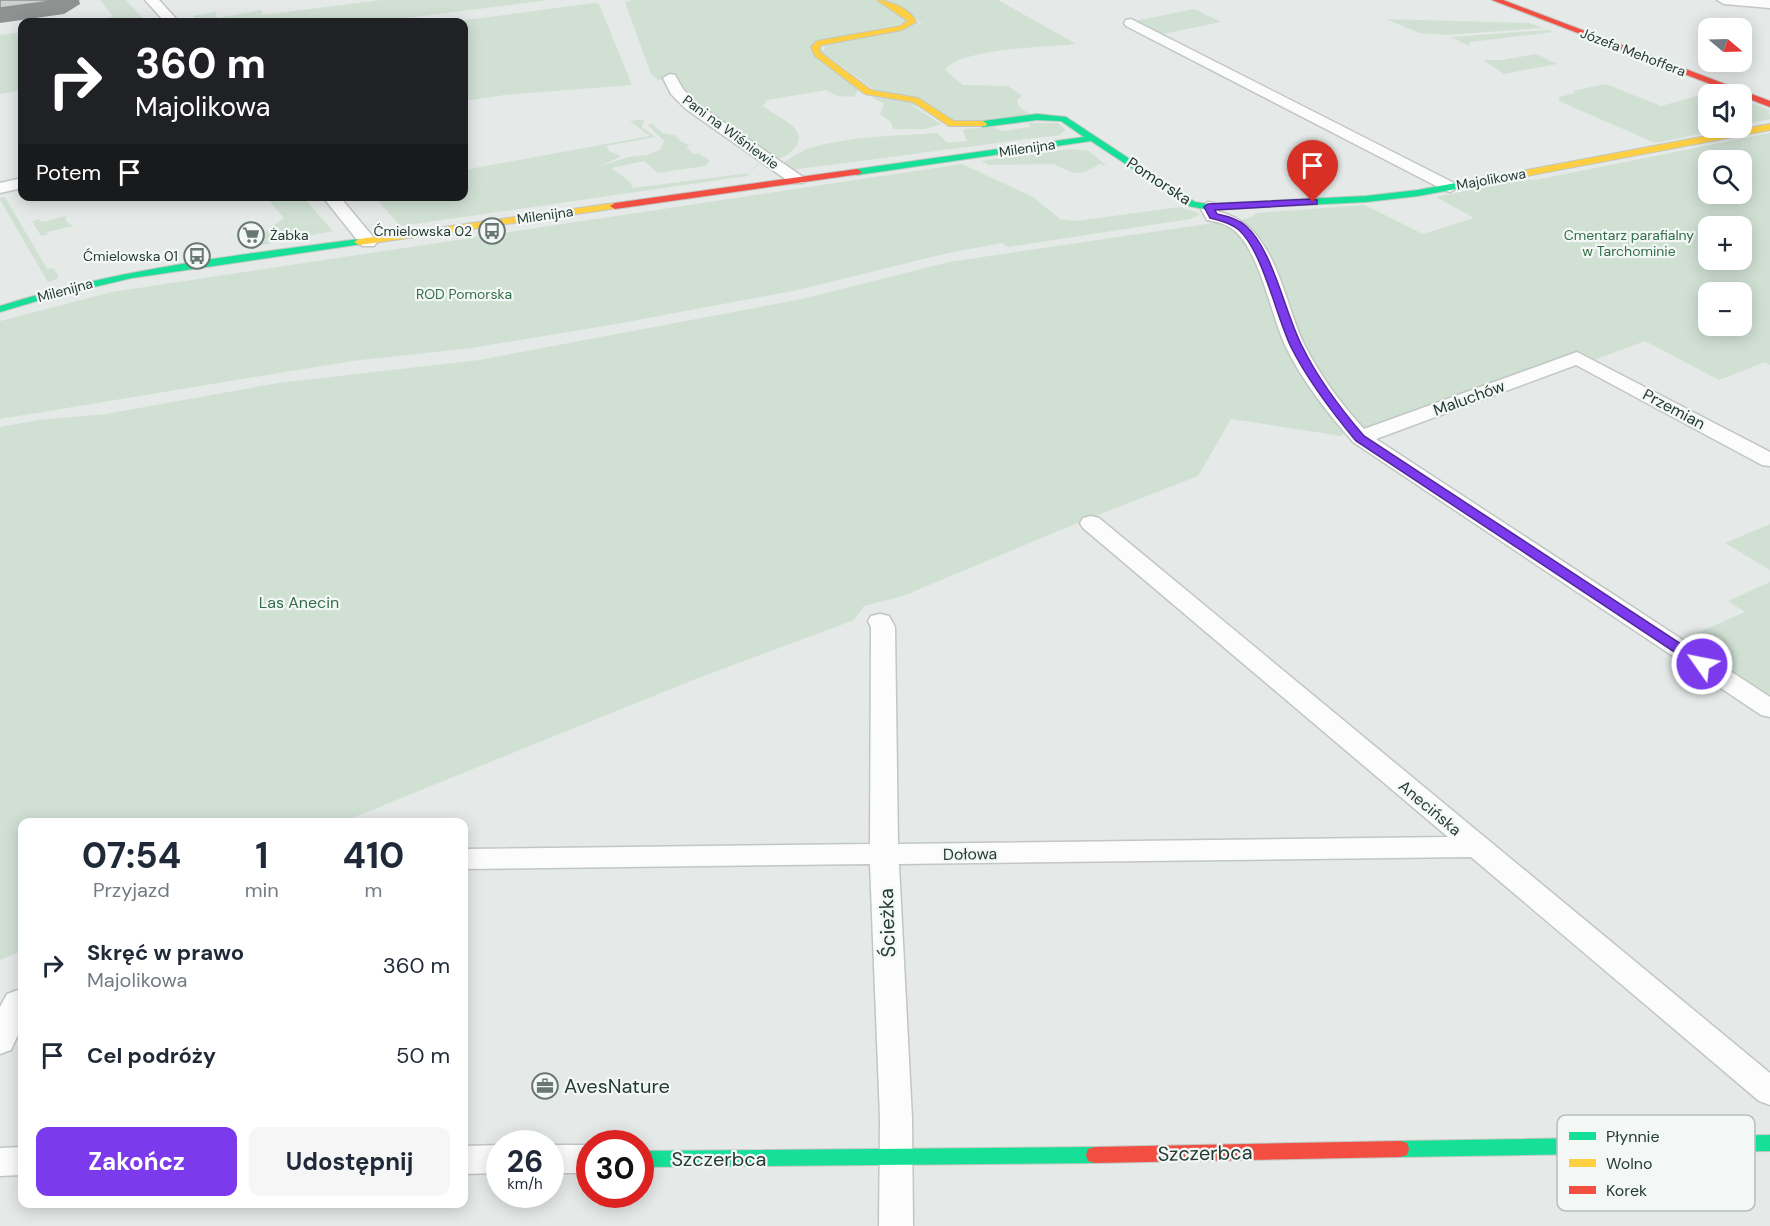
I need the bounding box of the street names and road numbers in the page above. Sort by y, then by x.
street label: Józefa Mehoffera [1578,24,1688,80]
street label: Pani na Wiśniewie [679,91,783,173]
street label: Milenijna [998,135,1056,161]
street label: Pomorska [1123,152,1195,210]
street label: Majolikowa [1455,164,1527,194]
street label: Milenijna [516,202,574,228]
street label: Milenijna [35,274,95,306]
street label: Maluchów [1430,375,1508,421]
street label: Przemian [1639,384,1709,434]
street label: Anecińska [1394,776,1466,840]
street label: Dołowa [943,843,997,865]
street label: Ścieżka [873,888,901,958]
street label: Szczerbca [1157,1139,1253,1167]
street label: Szczerbca [672,1146,766,1172]

